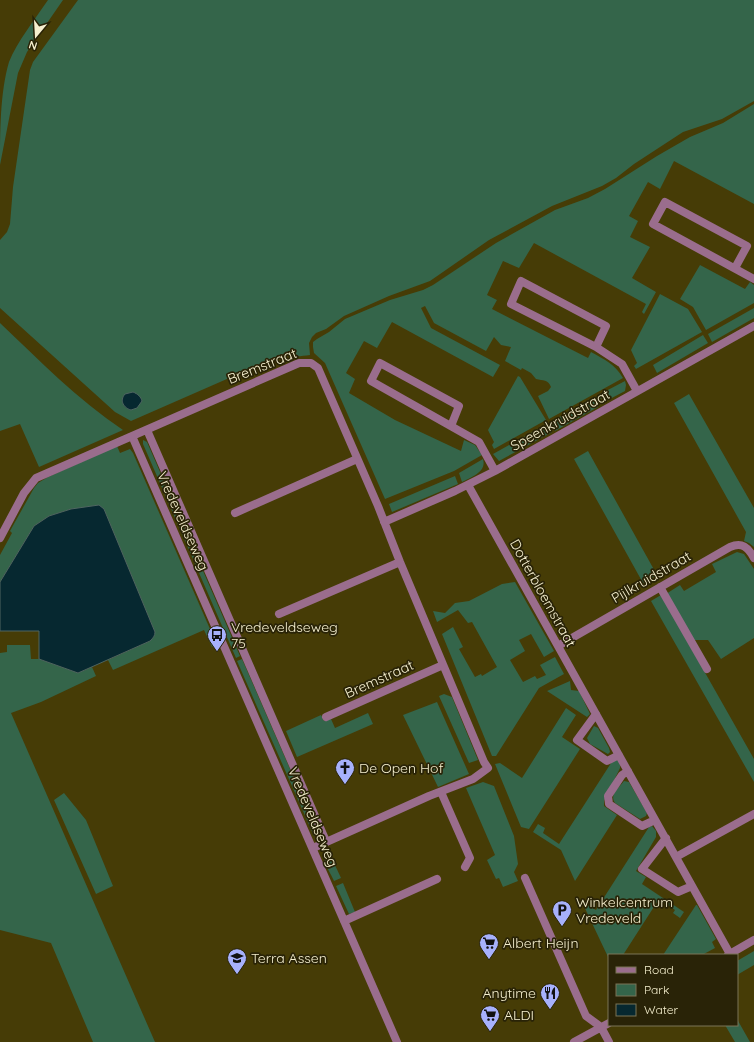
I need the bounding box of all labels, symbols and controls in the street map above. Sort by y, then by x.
north arrow [16,16,56,56]
text: N [27,38,39,53]
street label: Bremstraat [225,344,300,388]
street label: Speenkruidstraat [507,385,613,455]
street label: Vredeveldseweg [153,469,213,573]
street label: Dotterbloemstraat [506,536,580,650]
street label: Pijlkruidstraat [608,547,694,607]
place label: Vredeveldseweg 75 [231,618,338,652]
bus stop icon: Vredeveldseweg 75 [206,624,228,652]
street label: Bremstraat [342,656,416,702]
church icon: De Open Hof [334,757,356,785]
place label: De Open Hof [359,759,444,777]
street label: Vredeveldseweg [284,764,342,870]
place label: Winkelcentrum Vredeveld [576,893,673,927]
parking icon: Winkelcentrum Vredeveld [551,899,573,927]
supermarket icon: Albert Heijn [478,932,500,960]
place label: Albert Heijn [503,934,579,952]
school or university icon: Terra Assen [226,947,248,975]
place label: Terra Assen [251,949,327,967]
legend [608,954,738,1026]
text: Road [644,962,674,977]
restaurant icon: Anytime [539,982,561,1010]
text: Park [644,982,669,997]
place label: Anytime [483,984,536,1002]
text: Water [644,1002,679,1017]
supermarket icon: ALDI [479,1004,501,1032]
place label: ALDI [504,1006,534,1024]

